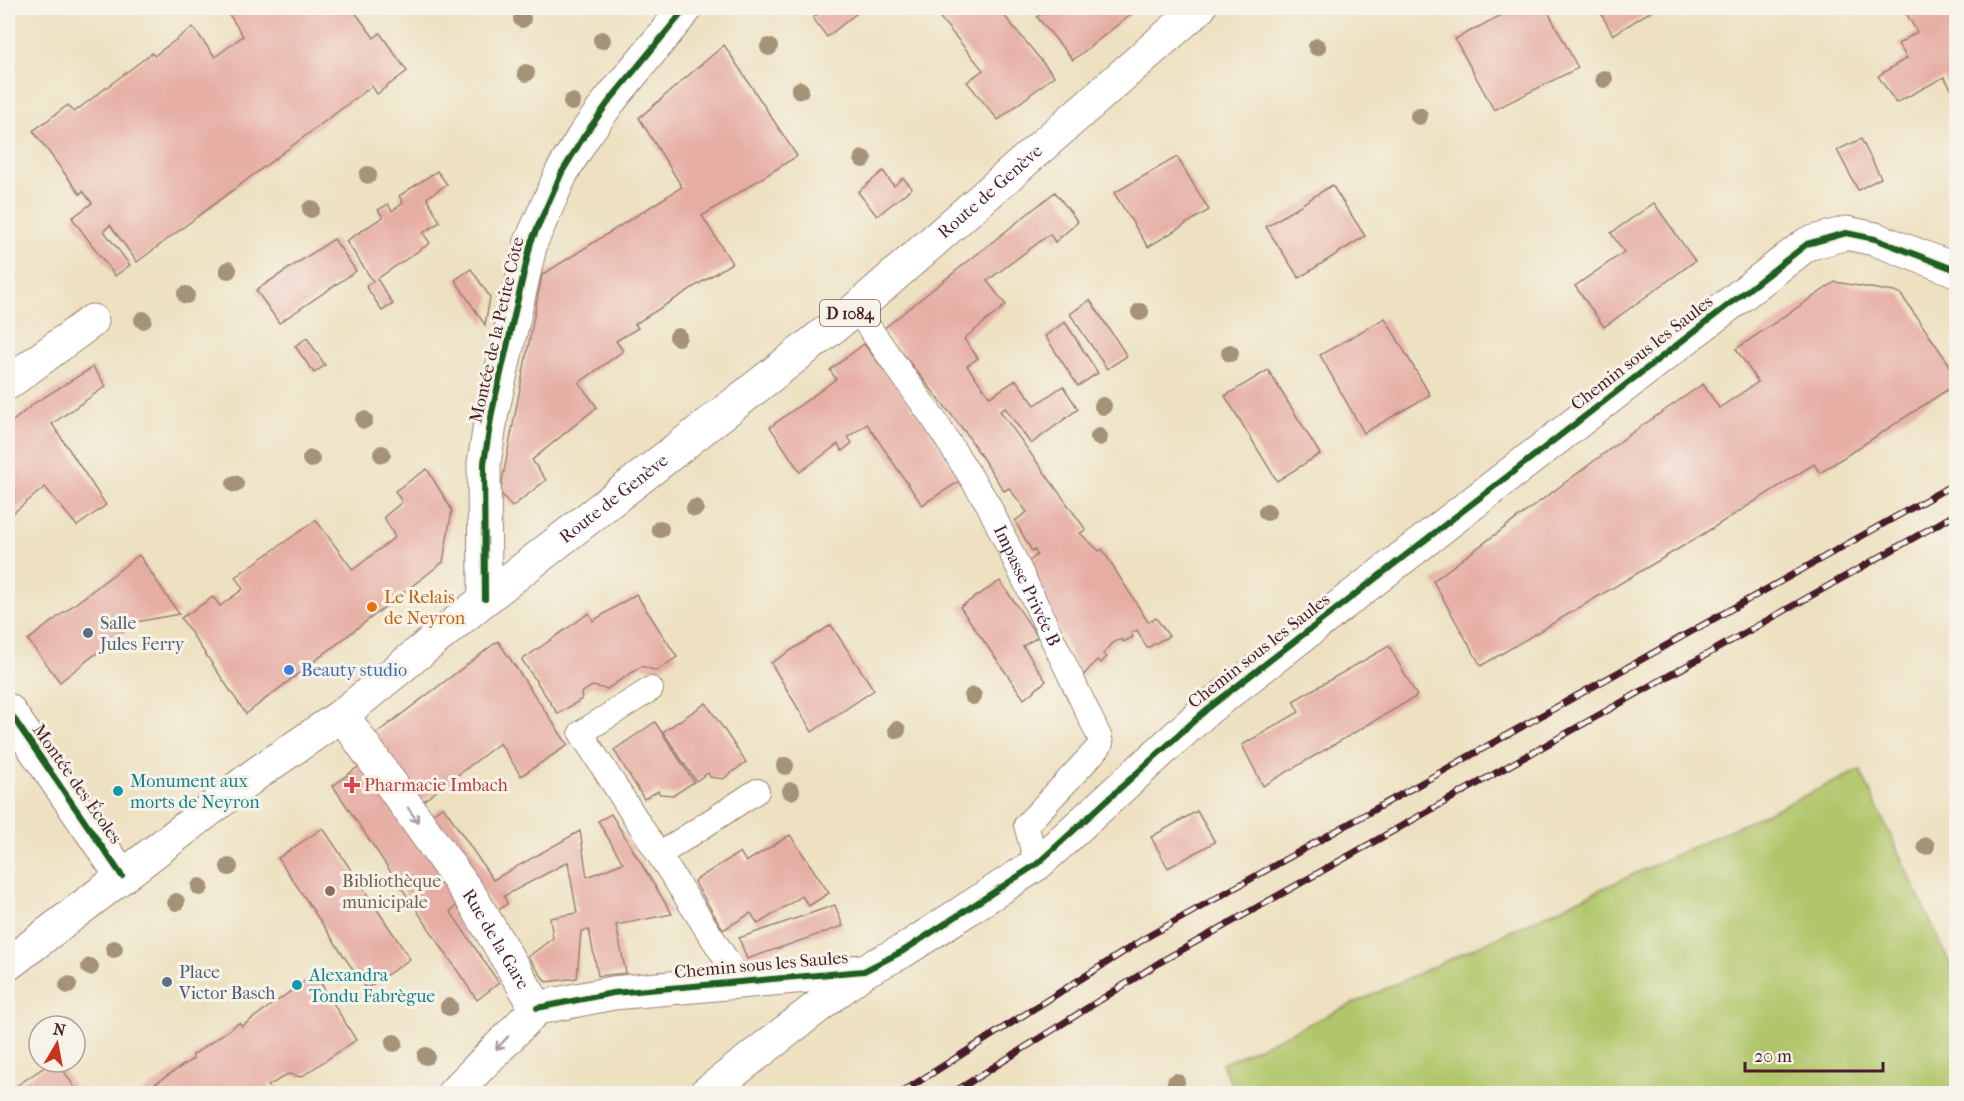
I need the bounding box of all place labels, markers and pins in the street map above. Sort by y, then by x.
place label: Le Relais de Neyron [384,587,466,629]
marker: Le Relais de Neyron [365,600,379,614]
place label: Salle Jules Ferry [98,613,186,655]
marker: Salle Jules Ferry [81,626,95,640]
place label: Beauty studio [301,660,407,681]
marker: Beauty studio [282,663,296,677]
place label: Monument aux morts de Neyron [130,771,260,813]
place label: Pharmacie Imbach [364,775,508,796]
marker: Pharmacie Imbach [345,778,359,792]
marker: Monument aux morts de Neyron [111,784,125,798]
place label: Bibliothèque municipale [342,871,441,913]
marker: Bibliothèque municipale [323,884,337,898]
place label: Place Victor Basch [178,962,275,1004]
place label: Alexandra Tondu Fabrègue [308,965,435,1007]
marker: Place Victor Basch [160,975,174,989]
marker: Alexandra Tondu Fabrègue [290,978,304,992]

